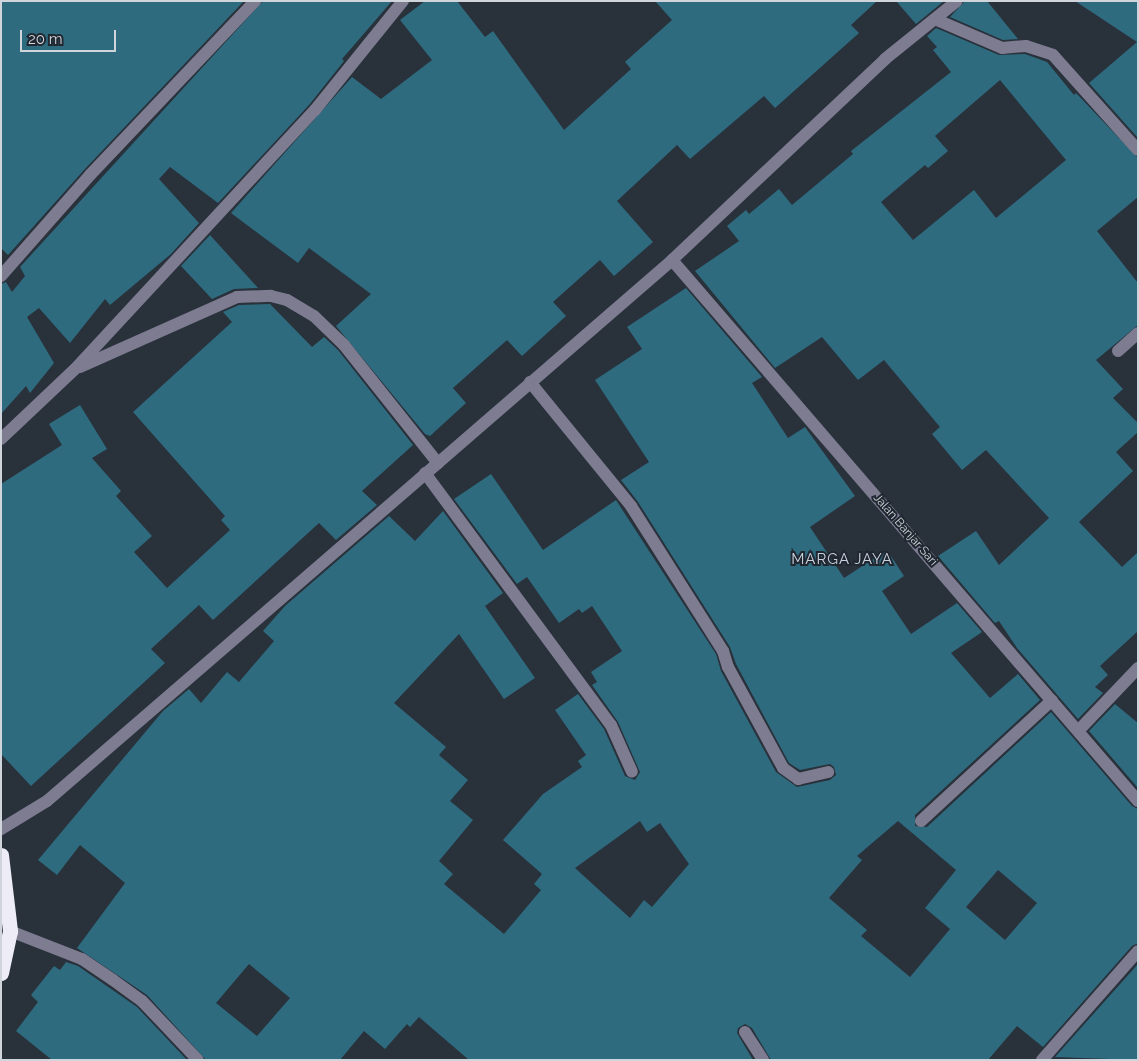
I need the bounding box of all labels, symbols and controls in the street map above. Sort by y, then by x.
scale bar [22,20,119,52]
text: 20 m [28,30,63,48]
street label: Jalan Banjar Sari [870,491,940,569]
district label: MARGA JAYA [790,551,894,569]

